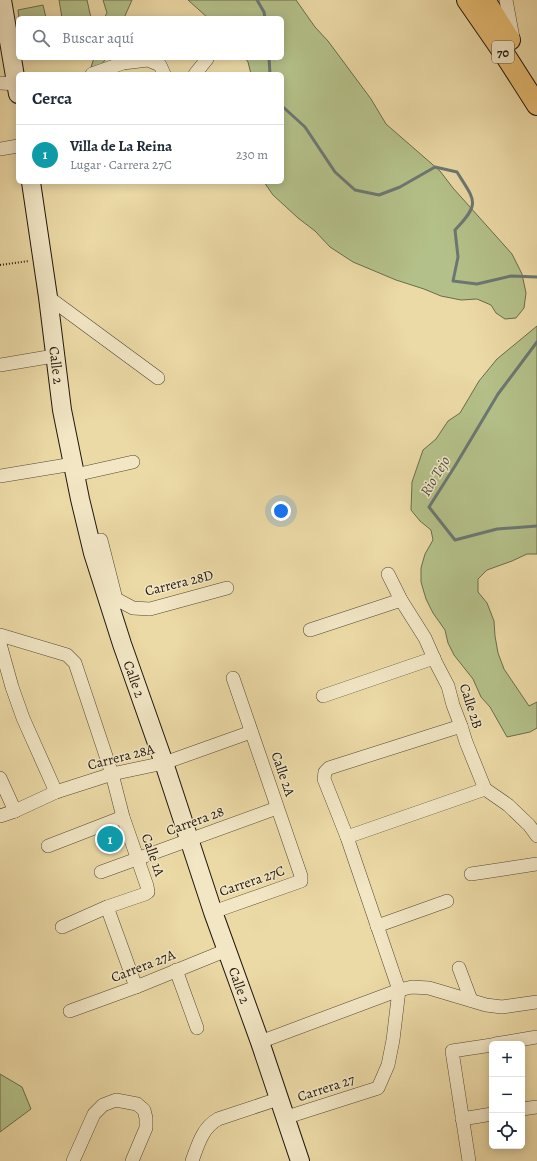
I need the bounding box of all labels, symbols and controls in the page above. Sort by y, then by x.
search box [16,16,284,60]
icon: search [30,27,52,49]
text: Buscar aquí [62,28,134,48]
road number: 70 [492,41,514,63]
text: Cerca [32,87,72,110]
text: Villa de La Reina [70,136,172,156]
text: 1 [43,146,47,163]
text: 230 m [236,146,268,163]
text: Lugar · Carrera 27C [70,156,172,173]
street label: Calle 2 [45,345,68,386]
water label: Rio Tejo [415,452,455,500]
your location [271,501,291,521]
street label: Carrera 28D [143,565,215,601]
street label: Calle 2 [119,658,150,700]
street label: Calle 2B [455,681,487,731]
street label: Carrera 28A [86,739,157,774]
street label: Calle 2A [267,749,300,800]
street label: Carrera 28 [164,802,227,840]
pin: 1 [97,824,123,854]
street label: Calle 1A [137,831,169,880]
street label: Carrera 27C [217,861,287,901]
street label: Carrera 27A [108,945,179,987]
street label: Calle 2 [224,964,255,1007]
map controls [489,1041,525,1149]
button: + [489,1041,525,1077]
street label: Carrera 27 [295,1070,357,1106]
button: − [489,1077,525,1113]
button: locate [489,1113,525,1149]

